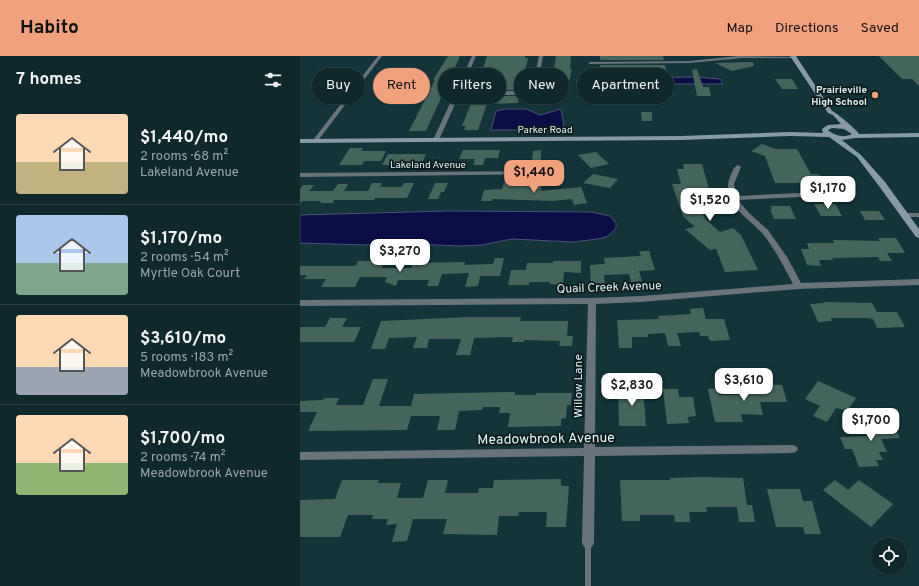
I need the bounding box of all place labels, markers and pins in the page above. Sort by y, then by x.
place label: Prairieville High School [811,84,867,109]
marker: Prairieville High School [870,90,880,100]
pin: $1,440 [501,160,567,194]
pin: $1,170 [795,176,861,210]
pin: $1,520 [677,188,743,222]
pin: $3,270 [367,239,433,273]
pin: $3,610 [711,368,777,402]
pin: $2,830 [599,373,665,407]
pin: $1,700 [838,408,904,442]

